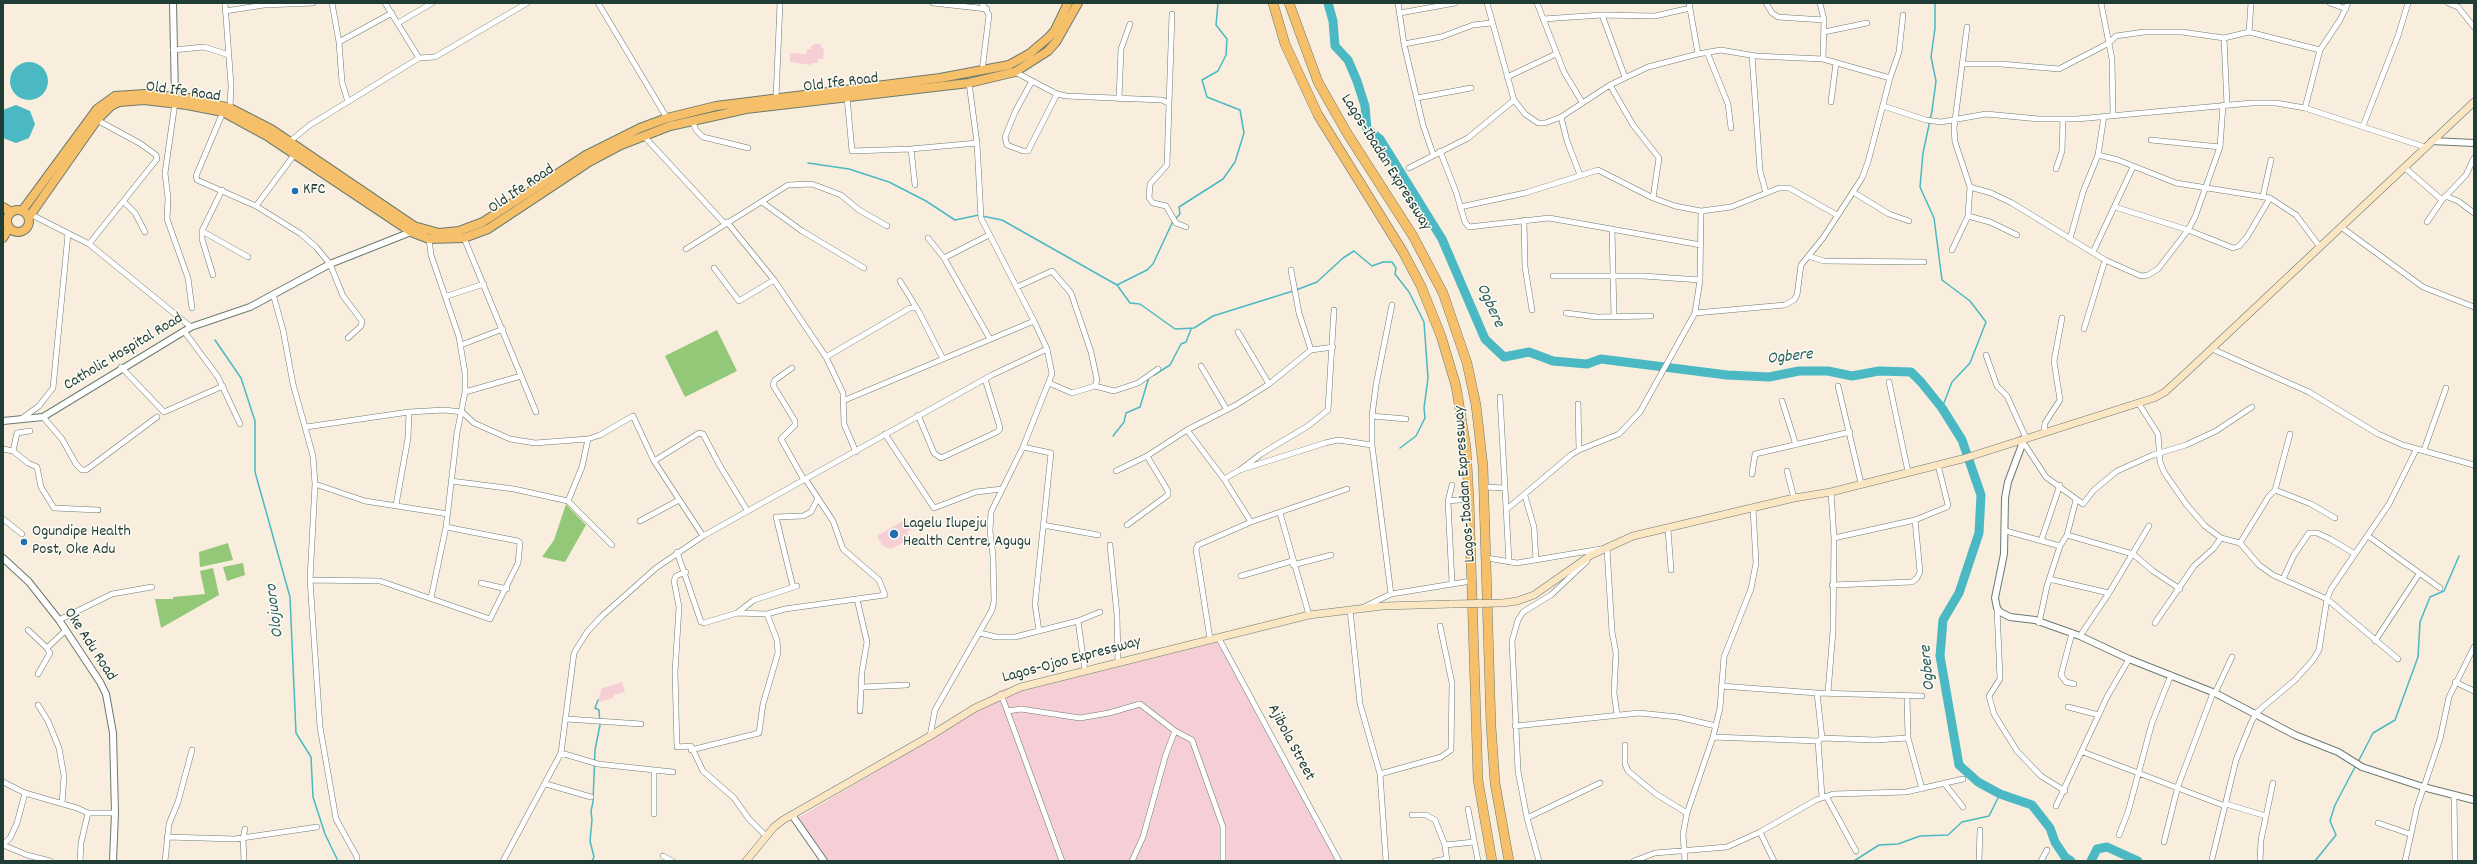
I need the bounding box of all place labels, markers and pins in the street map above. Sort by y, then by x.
place label: KFC [303,181,325,201]
marker: KFC [290,186,300,196]
place label: Lagelu Ilupeju Health Centre, Agugu [903,515,1031,553]
place label: Ogundipe Health Post, Oke Adu [32,523,131,561]
marker: Lagelu Ilupeju Health Centre, Agugu [888,528,900,540]
marker: Ogundipe Health Post, Oke Adu [19,537,29,547]

